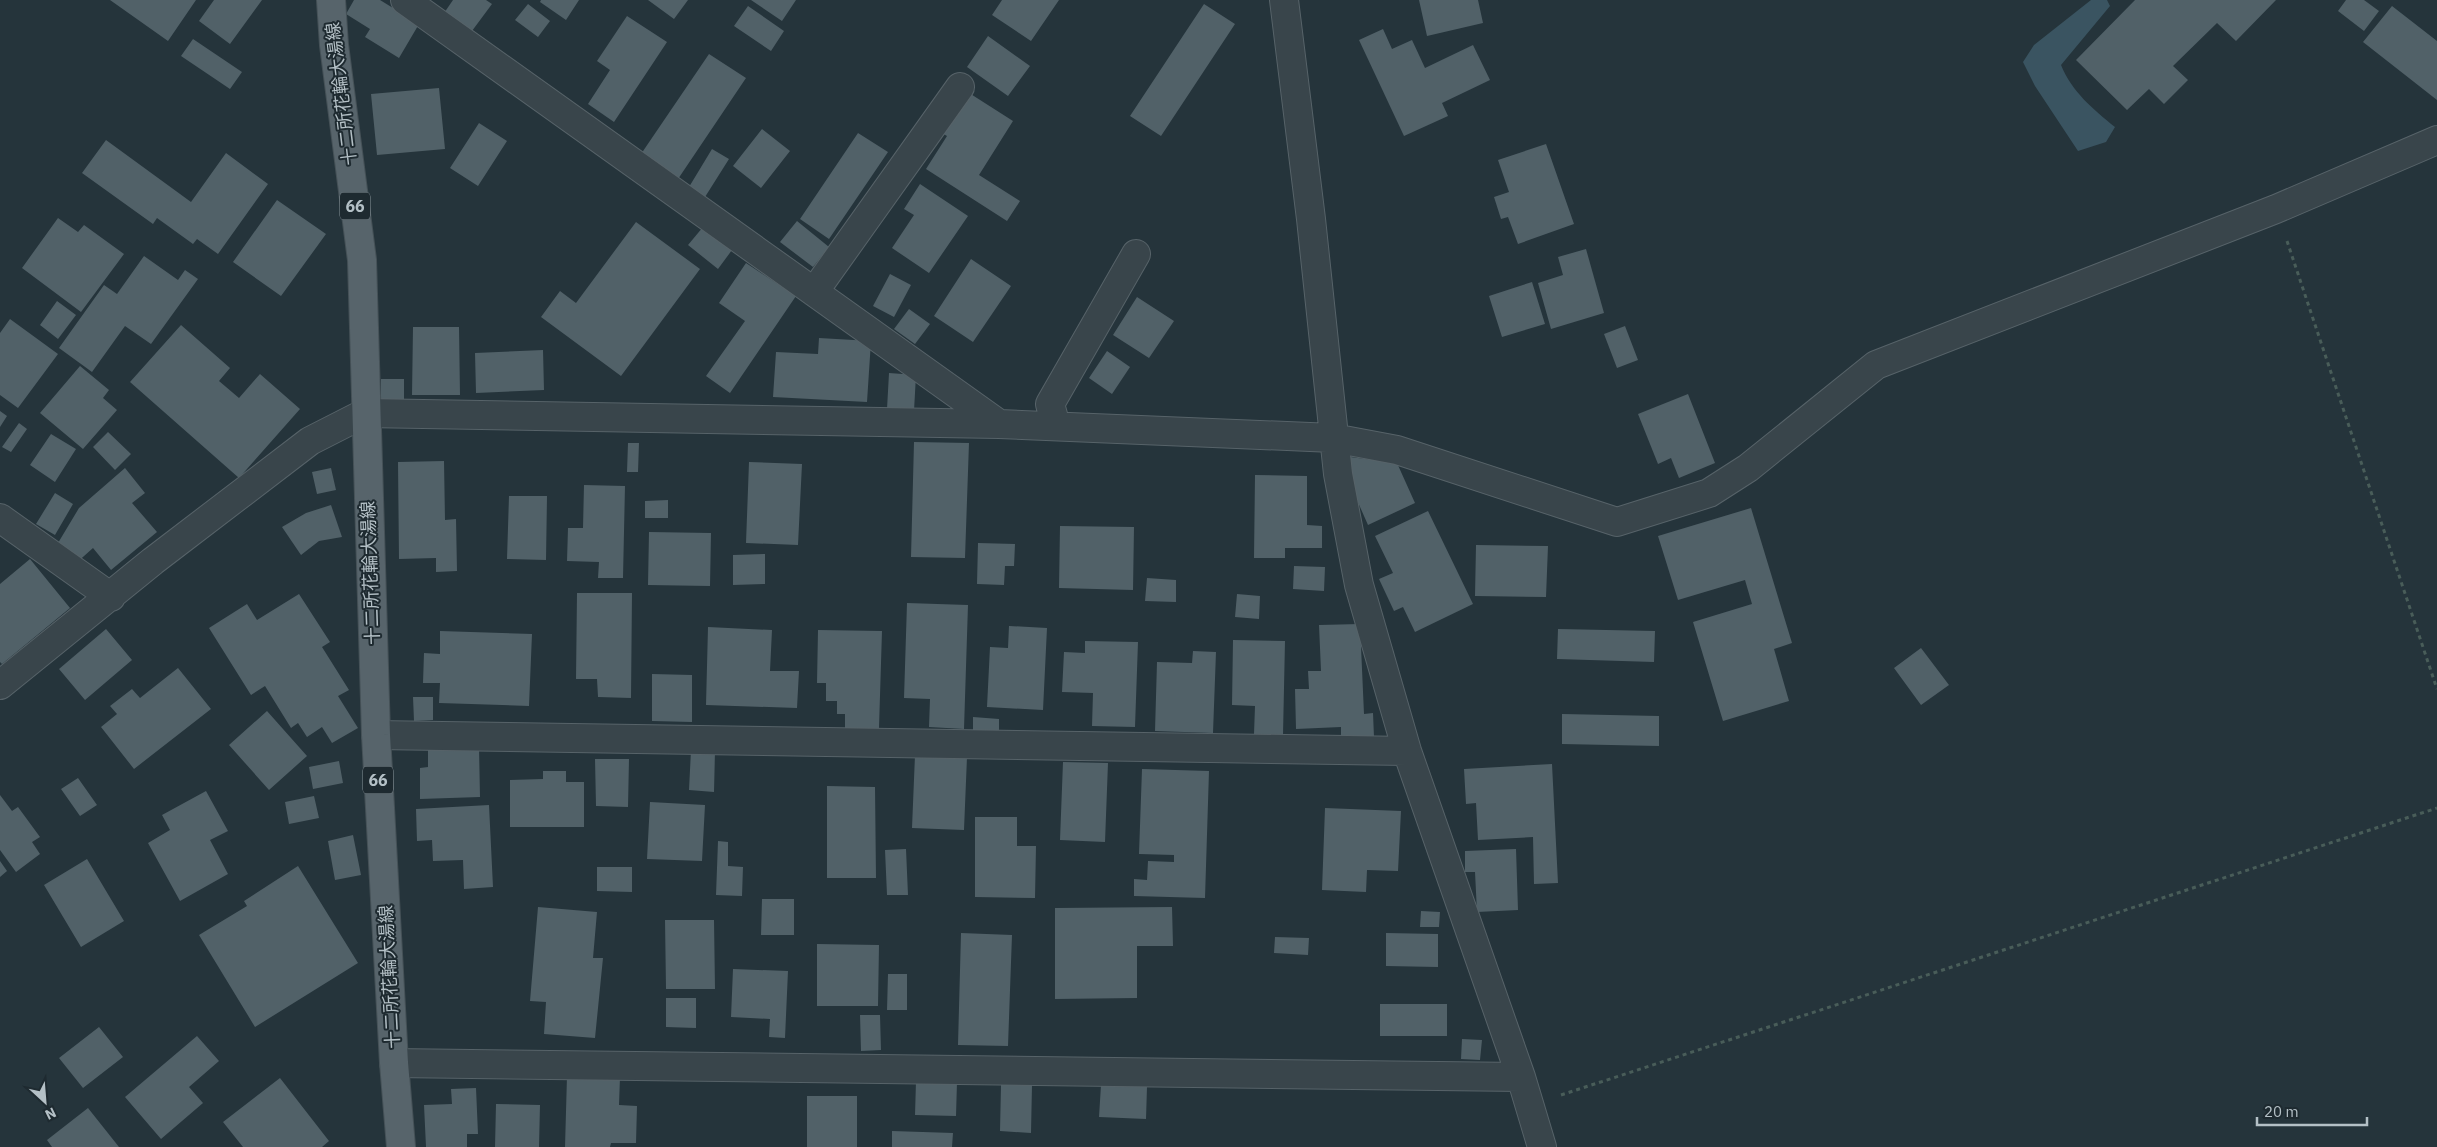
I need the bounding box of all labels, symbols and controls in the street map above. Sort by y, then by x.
street label: 十二所花輪大湯線 [321,21,361,167]
road number: 66 [340,192,370,220]
street label: 十二所花輪大湯線 [356,501,384,645]
road number: 66 [363,766,393,794]
street label: 十二所花輪大湯線 [374,904,404,1050]
north arrow [20,1077,70,1127]
scale bar [2257,1094,2367,1126]
text: 20 m [2264,1102,2299,1121]
text: N [42,1103,59,1124]

